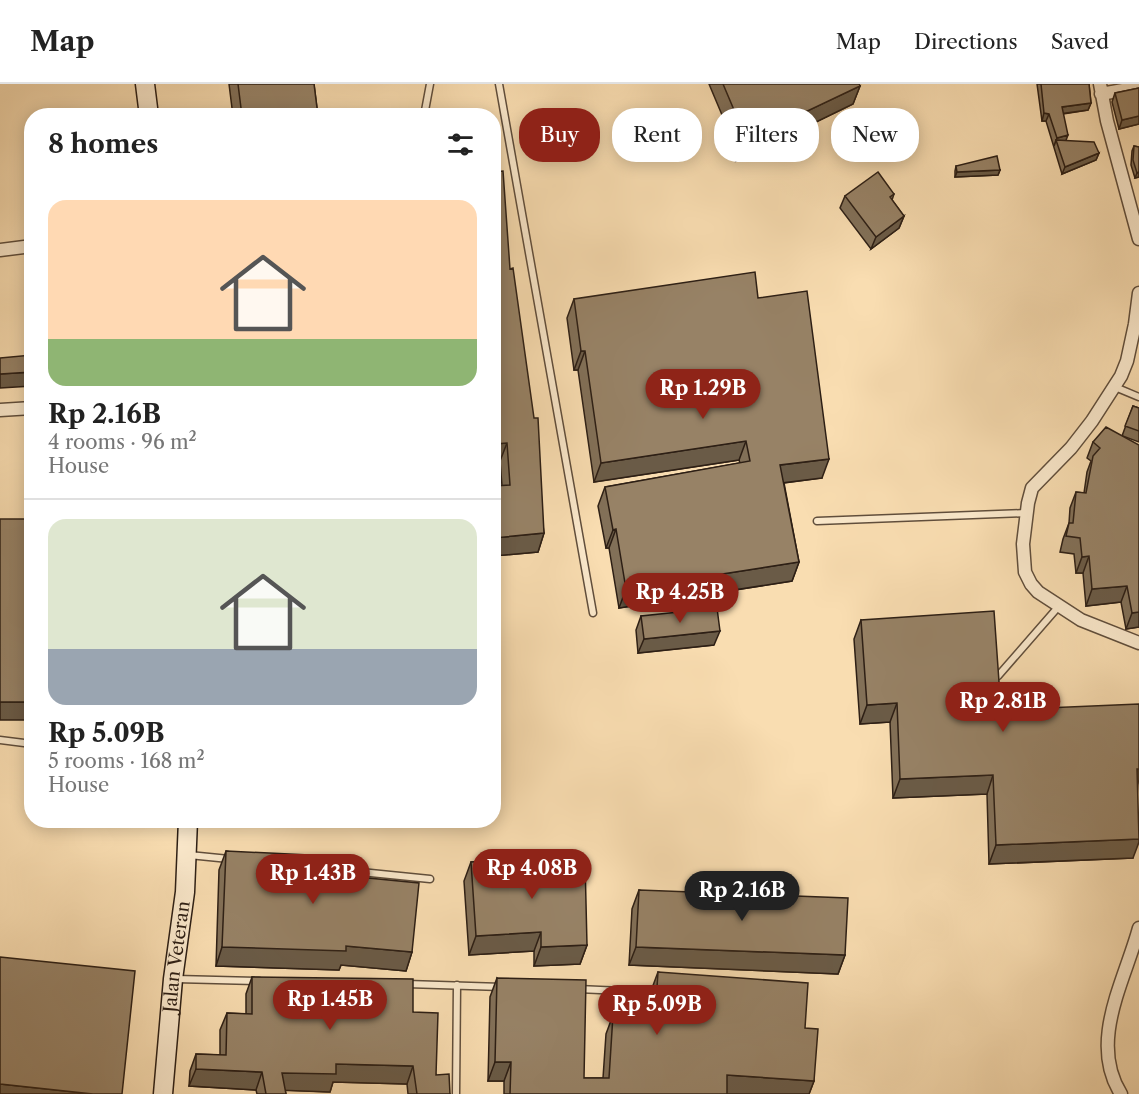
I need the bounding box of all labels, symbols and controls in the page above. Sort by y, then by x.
text: Map [30,24,94,58]
text: Map [836,29,881,54]
text: Directions [914,29,1018,54]
text: Saved [1051,29,1109,54]
chip: Buy [519,108,600,162]
chip: Rent [612,108,702,162]
chip: Filters [714,108,819,162]
chip: New [831,108,919,162]
text: 8 homes [48,128,158,160]
icon: filters [444,128,477,161]
icon: home [209,239,317,347]
pin: Rp 1.29B [641,369,765,420]
text: Rp 1.29B [660,376,746,400]
text: Rp 2.16B [48,398,161,430]
text: 4 rooms · 96 m² [48,430,197,454]
text: House [48,454,109,478]
icon: home [209,558,317,666]
pin: Rp 4.25B [618,573,742,624]
text: Rp 4.25B [636,580,724,604]
pin: Rp 2.81B [941,682,1065,733]
text: Rp 2.81B [959,689,1047,713]
text: Rp 5.09B [48,717,165,749]
text: 5 rooms · 168 m² [48,749,205,773]
text: House [48,773,109,797]
pin: Rp 4.08B [470,849,594,900]
pin: Rp 1.43B [251,854,375,905]
text: Rp 4.08B [487,856,577,880]
text: Rp 1.43B [270,861,356,885]
pin: Rp 2.16B [680,871,804,922]
text: Rp 2.16B [699,878,785,902]
street label: Jalan Veteran [159,900,195,1016]
pin: Rp 1.45B [268,980,392,1031]
pin: Rp 5.09B [595,985,719,1036]
text: Rp 1.45B [287,987,373,1011]
text: Rp 5.09B [612,992,702,1016]

